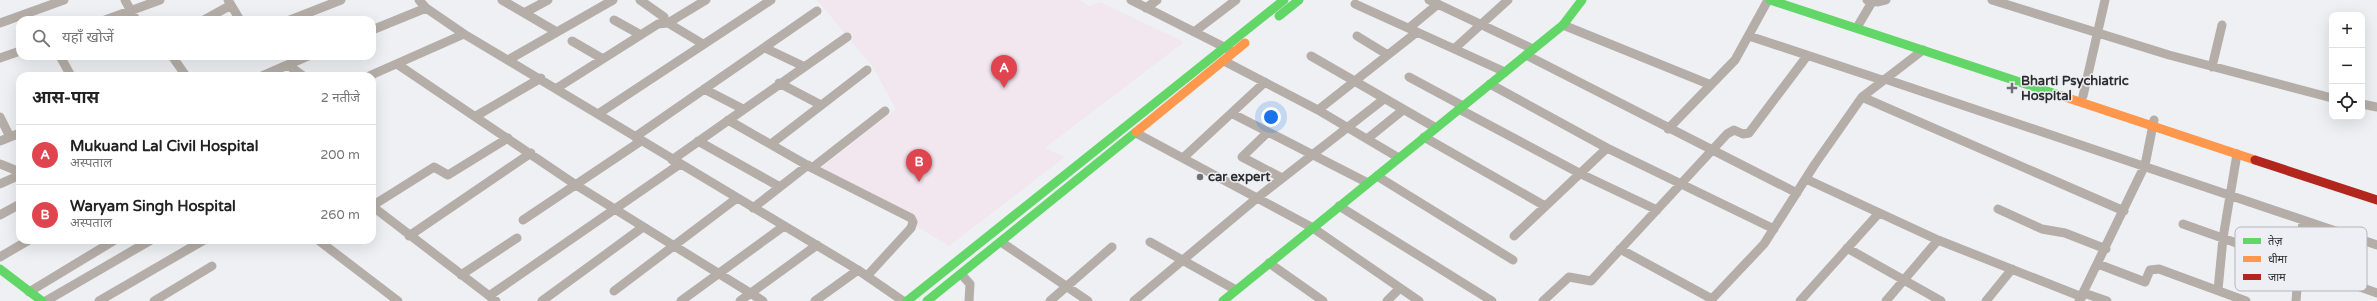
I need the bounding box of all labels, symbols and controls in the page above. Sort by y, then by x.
map controls [2329,12,2365,120]
button: + [2329,12,2365,48]
search box [16,16,376,60]
icon: search [30,27,52,49]
text: यहाँ खोजें [62,28,114,46]
button: − [2329,48,2365,84]
pin: A [991,55,1017,88]
place label: Bharti Psychiatric Hospital [2021,73,2129,104]
marker: Bharti Psychiatric Hospital [2006,82,2018,94]
button: locate [2329,84,2365,120]
text: आस-पास [32,87,99,108]
text: 2 नतीजे [321,90,360,106]
your location [1261,107,1281,127]
text: Mukuand Lal Civil Hospital [70,137,258,155]
text: A [40,147,50,163]
text: 200 m [320,147,360,163]
pin: B [906,149,932,182]
text: अस्पताल [70,155,112,171]
place label: car expert [1208,169,1270,185]
marker: car expert [1195,172,1205,182]
text: Waryam Singh Hospital [70,197,236,215]
text: B [40,207,50,223]
text: 260 m [320,207,360,223]
text: अस्पताल [70,215,112,231]
legend [2235,227,2367,291]
text: तेज़ [2268,235,2283,248]
text: धीमा [2268,253,2287,266]
text: जाम [2268,271,2286,284]

